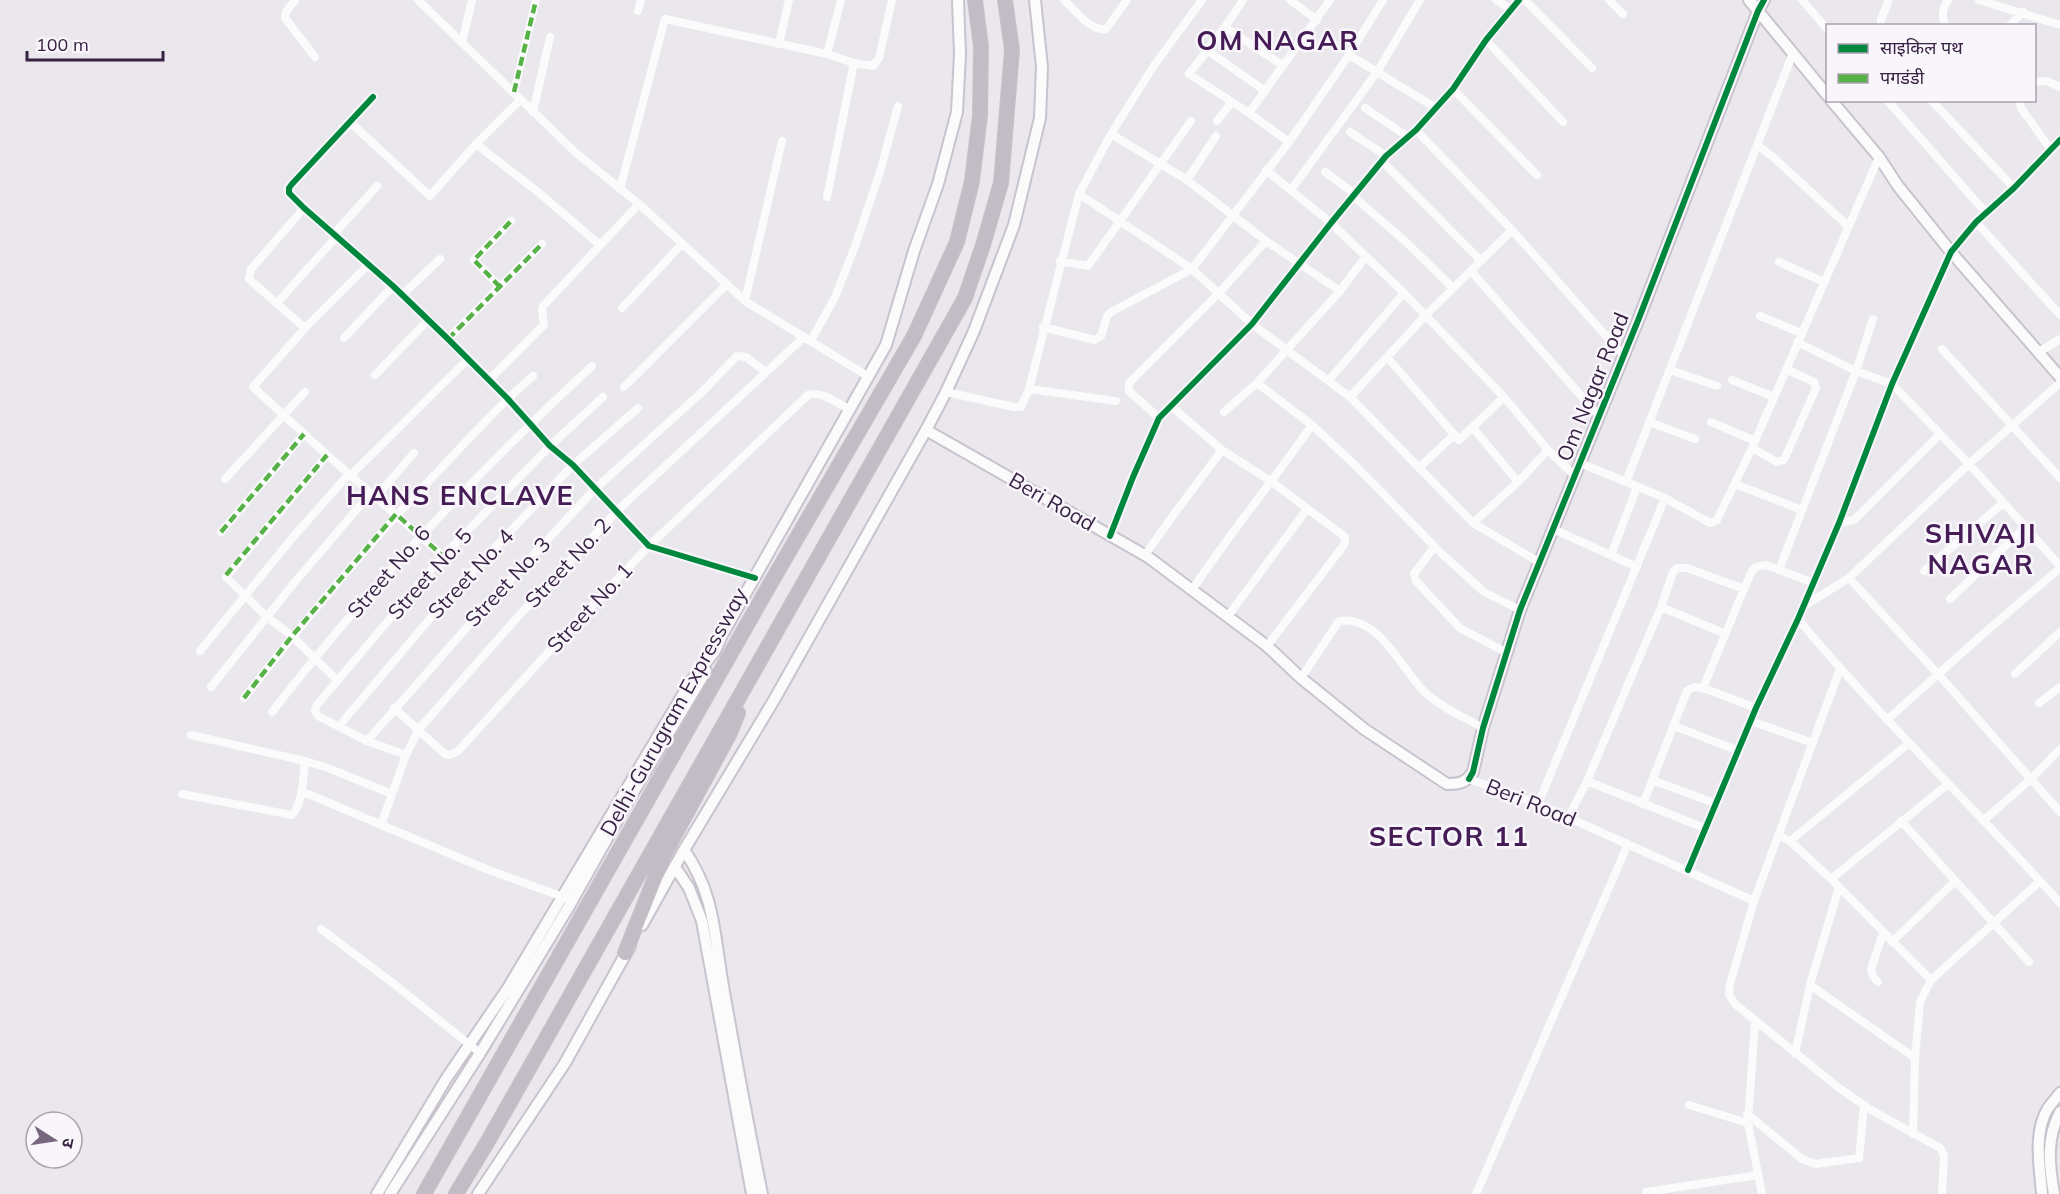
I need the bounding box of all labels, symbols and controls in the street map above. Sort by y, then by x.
district label: OM NAGAR [1196,23,1360,57]
scale bar [27,24,164,62]
legend [1826,24,2036,102]
text: 100 m [36,33,89,56]
text: साइकिल पथ [1880,36,1963,59]
text: पगडंडी [1880,66,1925,89]
street label: Om Nagar Road [1550,308,1634,465]
street label: Beri Road [1005,466,1100,536]
district label: HANS ENCLAVE [346,478,574,512]
street label: Street No. 2 [519,512,616,613]
district label: SHIVAJI NAGAR [1925,516,2037,581]
street label: Street No. 6 [341,520,435,623]
street label: Street No. 5 [382,522,477,624]
street label: Street No. 4 [422,523,519,624]
street label: Street No. 3 [459,531,556,632]
street label: Street No. 1 [541,557,638,658]
street label: Delhi-Gurugram Expressway [594,583,752,840]
street label: Beri Road [1482,772,1580,832]
district label: SECTOR 11 [1369,819,1529,853]
north arrow [24,1110,84,1170]
text: उ [58,1136,79,1150]

